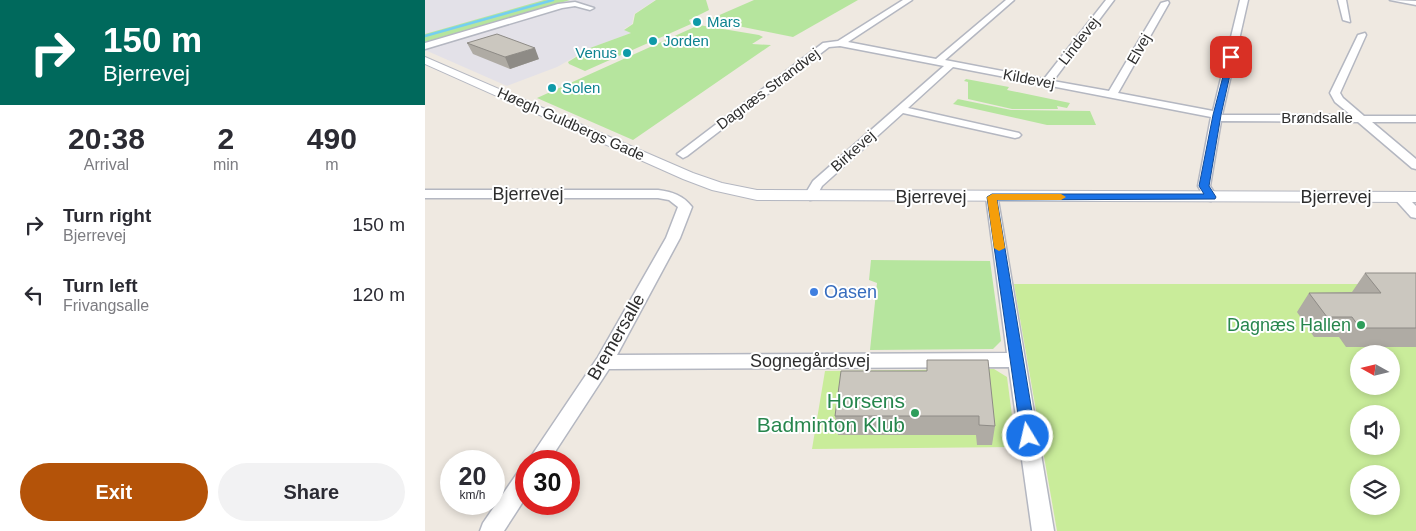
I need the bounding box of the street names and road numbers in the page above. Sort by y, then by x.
street label: Lindevej [1055,13,1103,68]
street label: Elvej [1123,30,1154,67]
street label: Dagnæs Strandvej [713,44,822,133]
street label: Kildevej [1002,65,1057,92]
street label: Høegh Guldbergs Gade [495,83,647,164]
street label: Brøndsalle [1281,109,1353,126]
street label: Birkevej [827,126,878,175]
street label: Bjerrevej [492,184,564,204]
street label: Bjerrevej [895,187,967,207]
street label: Bjerrevej [1300,187,1372,207]
street label: Bremersalle [583,290,649,384]
street label: Sognegårdsvej [750,351,870,371]

